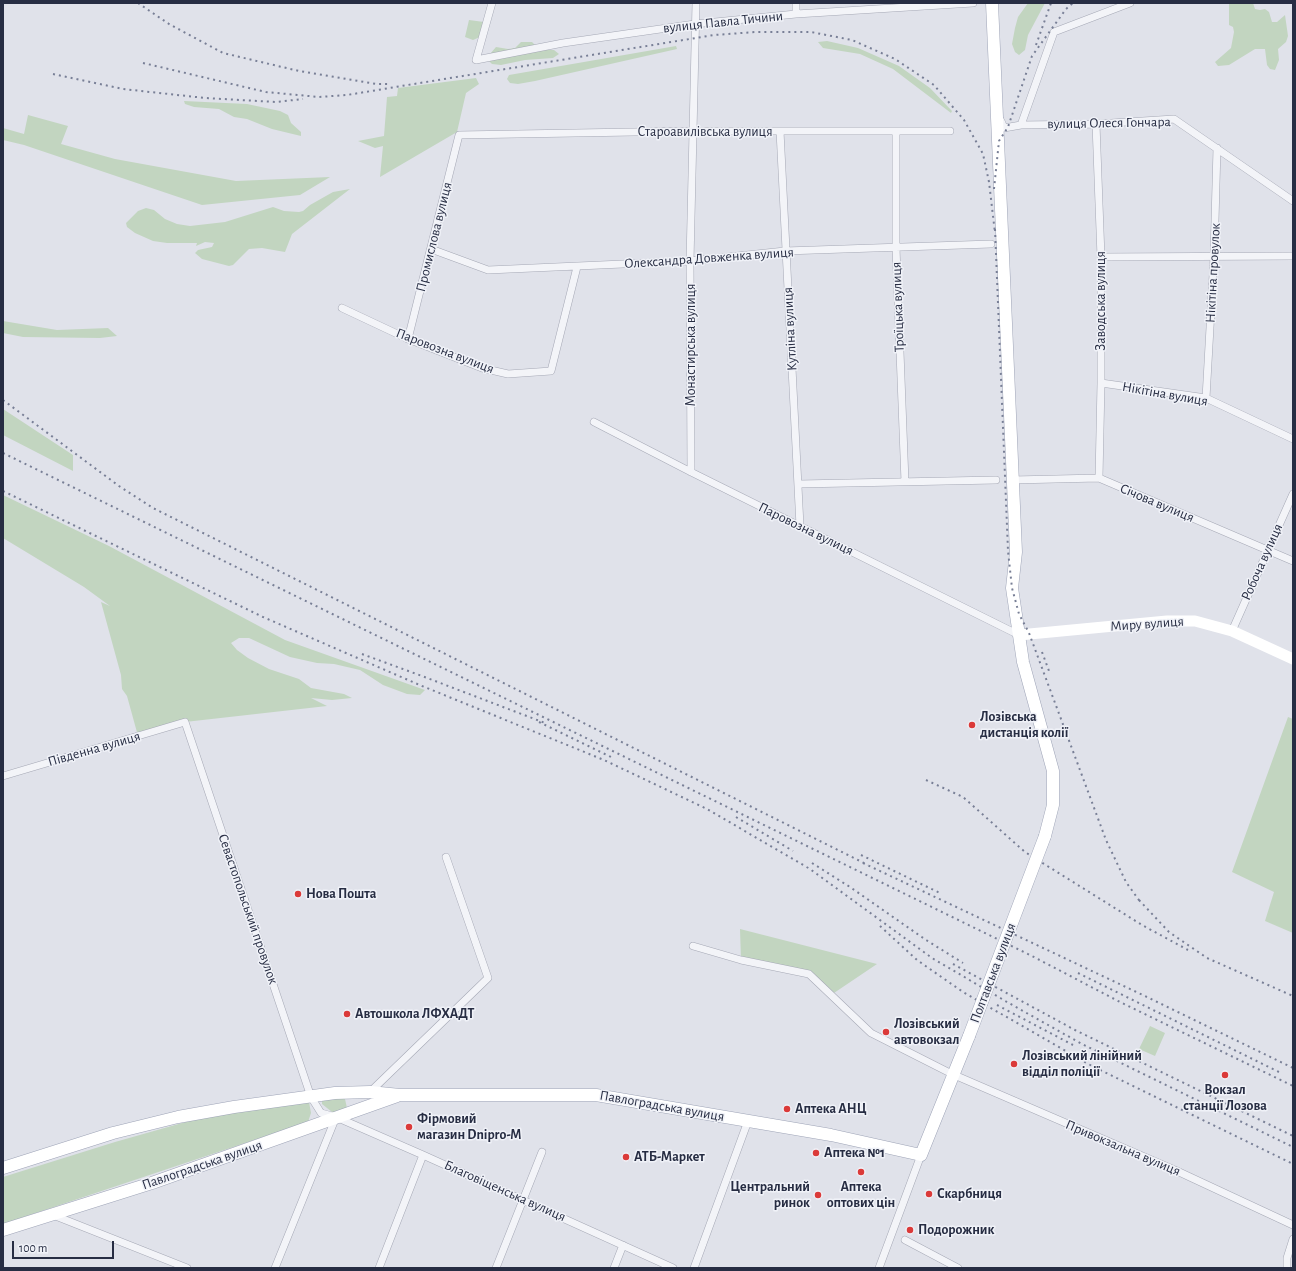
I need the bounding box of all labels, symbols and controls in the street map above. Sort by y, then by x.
street label: вулиця Павла Тичини [662,7,784,37]
street label: вулиця Олеся Гончара [1047,114,1171,132]
street label: Староавилівська вулиця [637,124,773,140]
street label: Промислова вулиця [412,180,456,294]
street label: Нікітіна провулок [1202,223,1224,323]
street label: Олександра Довженка вулиця [624,244,794,272]
street label: Заводська вулиця [1093,251,1109,351]
street label: Троїцька вулиця [888,261,908,353]
street label: Монастирська вулиця [683,284,699,406]
street label: Кутліна вулиця [779,287,801,371]
street label: Паровозна вулиця [394,325,496,377]
street label: Нікітіна вулиця [1121,378,1209,410]
street label: Січова вулиця [1117,480,1197,526]
street label: Паровозна вулиця [756,499,856,559]
street label: Робоча вулиця [1238,521,1286,603]
street label: Миру вулиця [1110,613,1184,635]
place label: Лозівська дистанція колії [980,709,1068,742]
marker: Лозівська дистанція колії [967,720,977,730]
street label: Південна вулиця [46,728,142,770]
street label: Севастопольський провулок [214,832,282,986]
place label: Нова Пошта [306,886,376,902]
marker: Нова Пошта [293,889,303,899]
street label: Полтавська вулиця [966,921,1020,1025]
place label: Автошкола ЛФХАДТ [355,1006,474,1022]
marker: Автошкола ЛФХАДТ [342,1009,352,1019]
place label: Лозівський автовокзал [894,1016,960,1048]
marker: Лозівський автовокзал [881,1027,891,1037]
place label: Лозівський лінійний відділ поліції [1022,1048,1142,1080]
marker: Лозівський лінійний відділ поліції [1009,1059,1019,1069]
marker: Вокзал станції Лозова [1220,1070,1230,1080]
place label: Вокзал станції Лозова [1183,1082,1267,1114]
street label: Павлоградська вулиця [598,1087,726,1125]
place label: Аптека АНЦ [795,1101,867,1117]
marker: Аптека АНЦ [782,1104,792,1114]
place label: Фірмовий магазин Dnipro-M [417,1111,521,1144]
street label: Привокзальна вулиця [1063,1116,1183,1180]
marker: Фірмовий магазин Dnipro-M [404,1122,414,1132]
street label: Павлоградська вулиця [140,1136,264,1194]
place label: Аптека №1 [824,1145,885,1161]
marker: Аптека №1 [811,1148,821,1158]
place label: АТБ-Маркет [634,1149,705,1165]
marker: АТБ-Маркет [621,1152,631,1162]
street label: Благовіщенська вулиця [441,1157,569,1225]
marker: Аптека оптових цін [856,1167,866,1177]
place label: Центральний ринок [730,1179,810,1212]
place label: Аптека оптових цін [827,1179,895,1212]
place label: Скарбниця [937,1186,1002,1202]
marker: Скарбниця [924,1189,934,1199]
marker: Центральний ринок [813,1190,823,1200]
place label: Подорожник [918,1222,994,1238]
marker: Подорожник [905,1225,915,1235]
scale bar [14,1233,116,1259]
text: 100 m [19,1242,47,1254]

